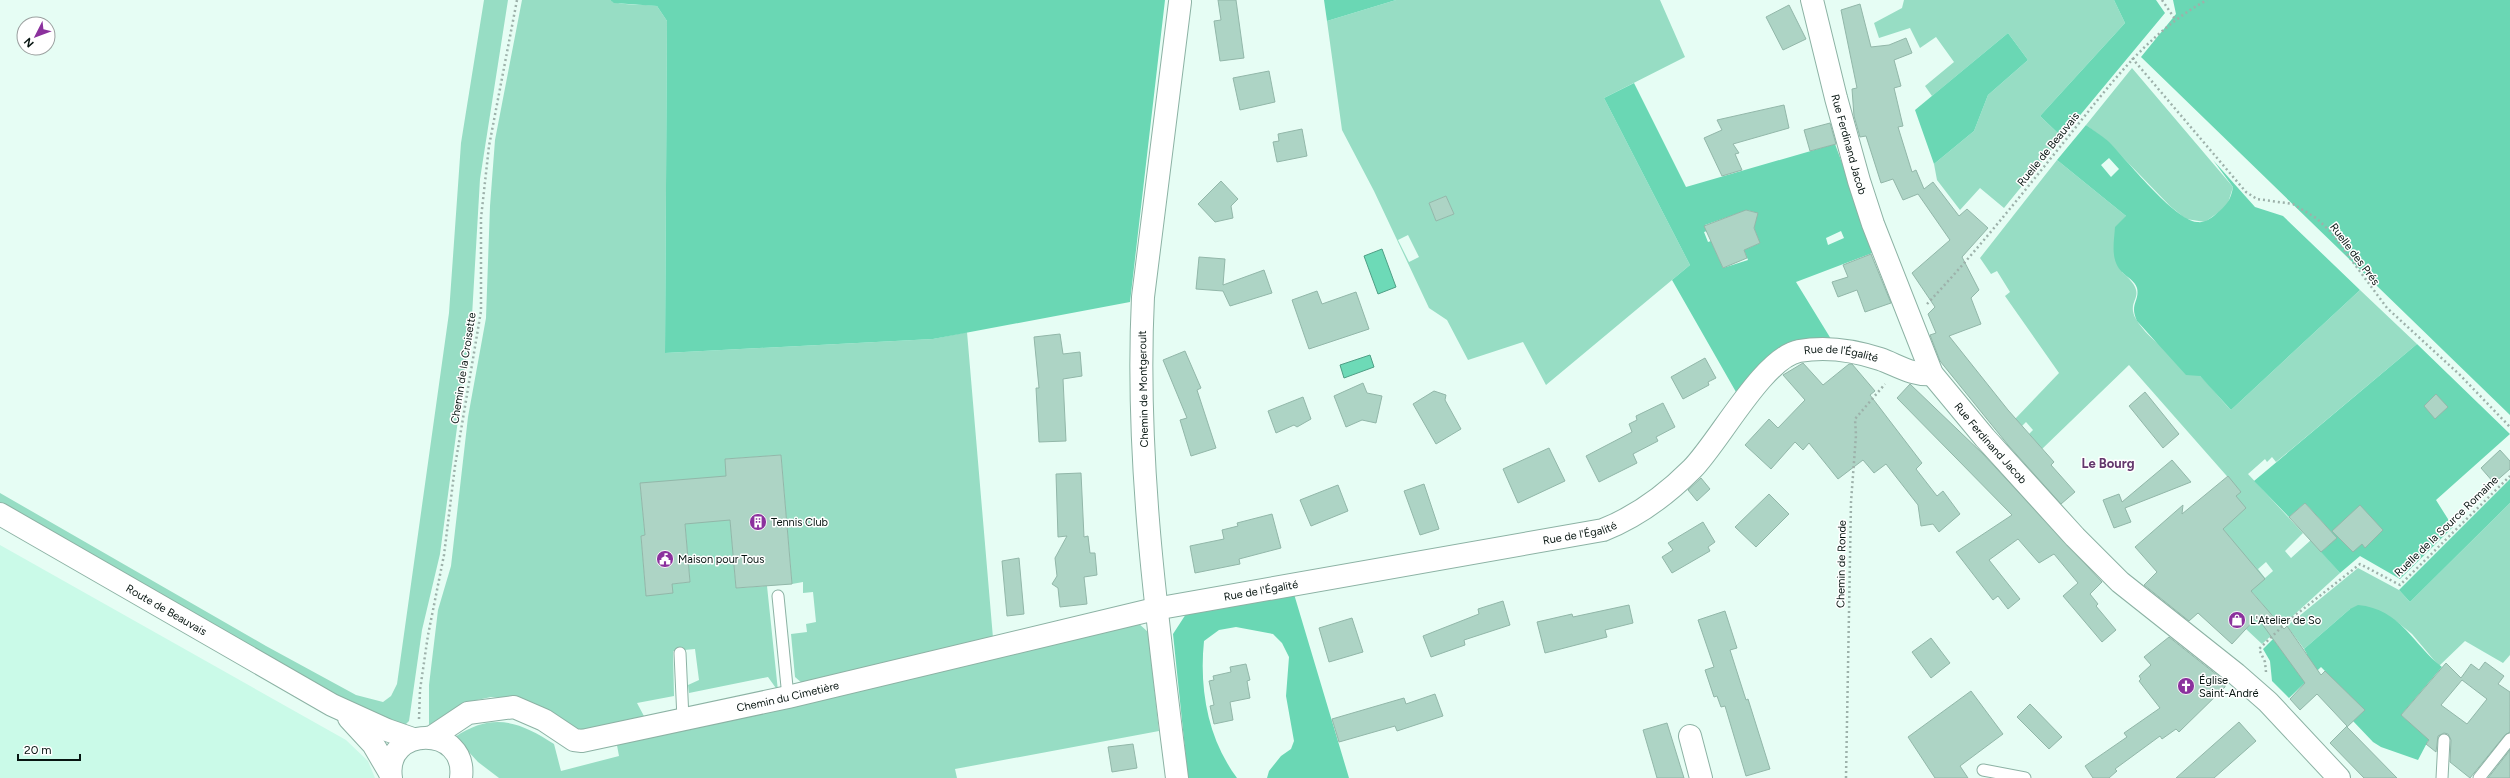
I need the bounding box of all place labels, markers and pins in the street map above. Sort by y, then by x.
building icon: Tennis Club [748,512,768,532]
place label: Tennis Club [771,516,828,529]
public building icon: Maison pour Tous [655,549,675,569]
place label: Maison pour Tous [678,553,764,566]
shop icon: L'Atelier de So [2227,610,2247,630]
place label: L'Atelier de So [2250,614,2321,627]
place label: Église Saint-André [2199,674,2259,700]
church icon: Église Saint-André [2176,676,2196,696]

